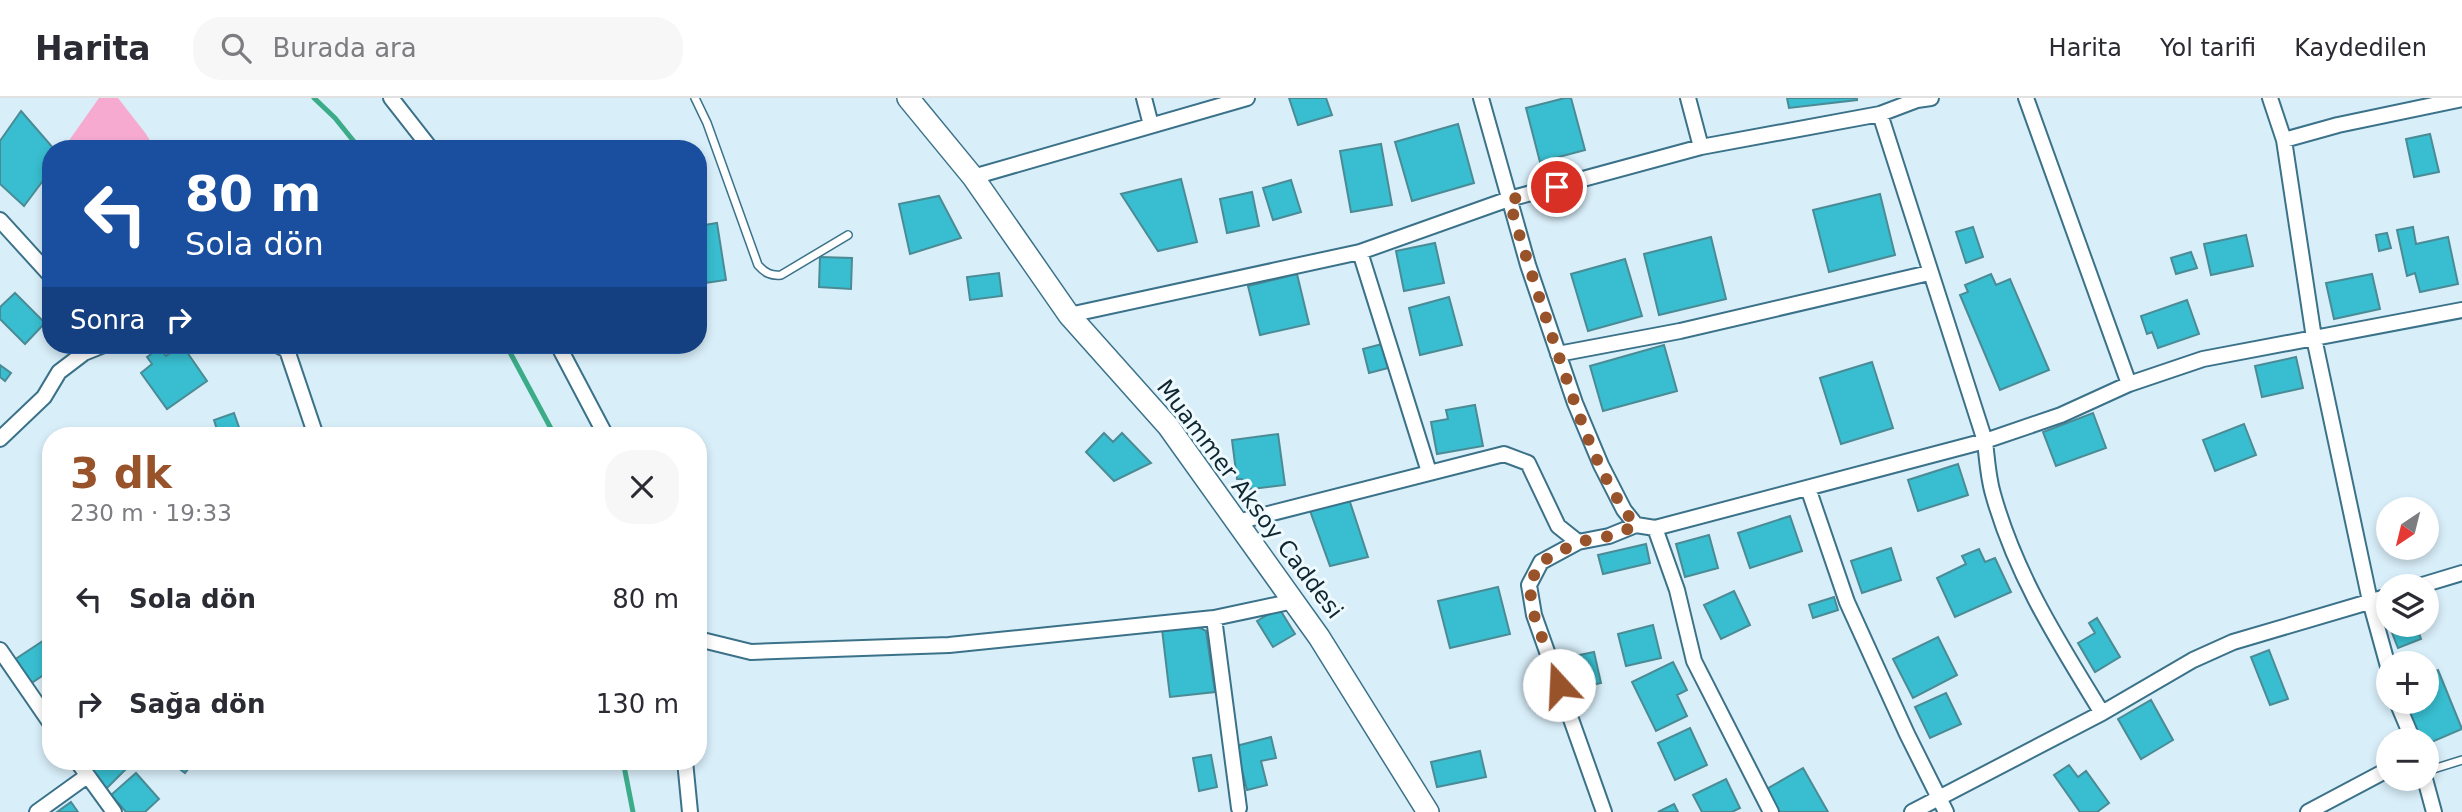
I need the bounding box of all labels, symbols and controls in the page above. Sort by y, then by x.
search box [193,17,683,80]
text: Harita [35,29,151,68]
icon: search [217,29,255,67]
text: Burada ara [273,33,417,63]
text: Harita [2049,34,2122,62]
text: Yol tarifi [2160,34,2256,62]
text: Kaydedilen [2294,34,2427,62]
pin [1527,157,1587,217]
text: 80 m [185,166,321,223]
icon: left [70,168,161,259]
icon: arrive [1538,168,1576,206]
text: Sola dön [185,225,324,263]
icon: right [160,301,198,339]
text: Sonra [70,305,146,335]
street label: Muammer Aksoy Caddesi [1152,375,1348,623]
text: 3 dk [70,449,172,498]
button: close [605,450,679,524]
north arrow [2376,497,2440,560]
map controls [2376,497,2439,791]
text: 230 m · 19:33 [70,500,232,526]
button: layers [2376,574,2439,637]
icon: left [70,580,108,618]
text: Sola dön [129,584,256,614]
text: 80 m [612,584,679,614]
position arrow [1522,648,1596,722]
button: + [2376,651,2439,714]
icon: right [70,685,108,723]
text: Sağa dön [129,689,265,719]
text: 130 m [596,689,679,719]
button: − [2376,728,2439,791]

